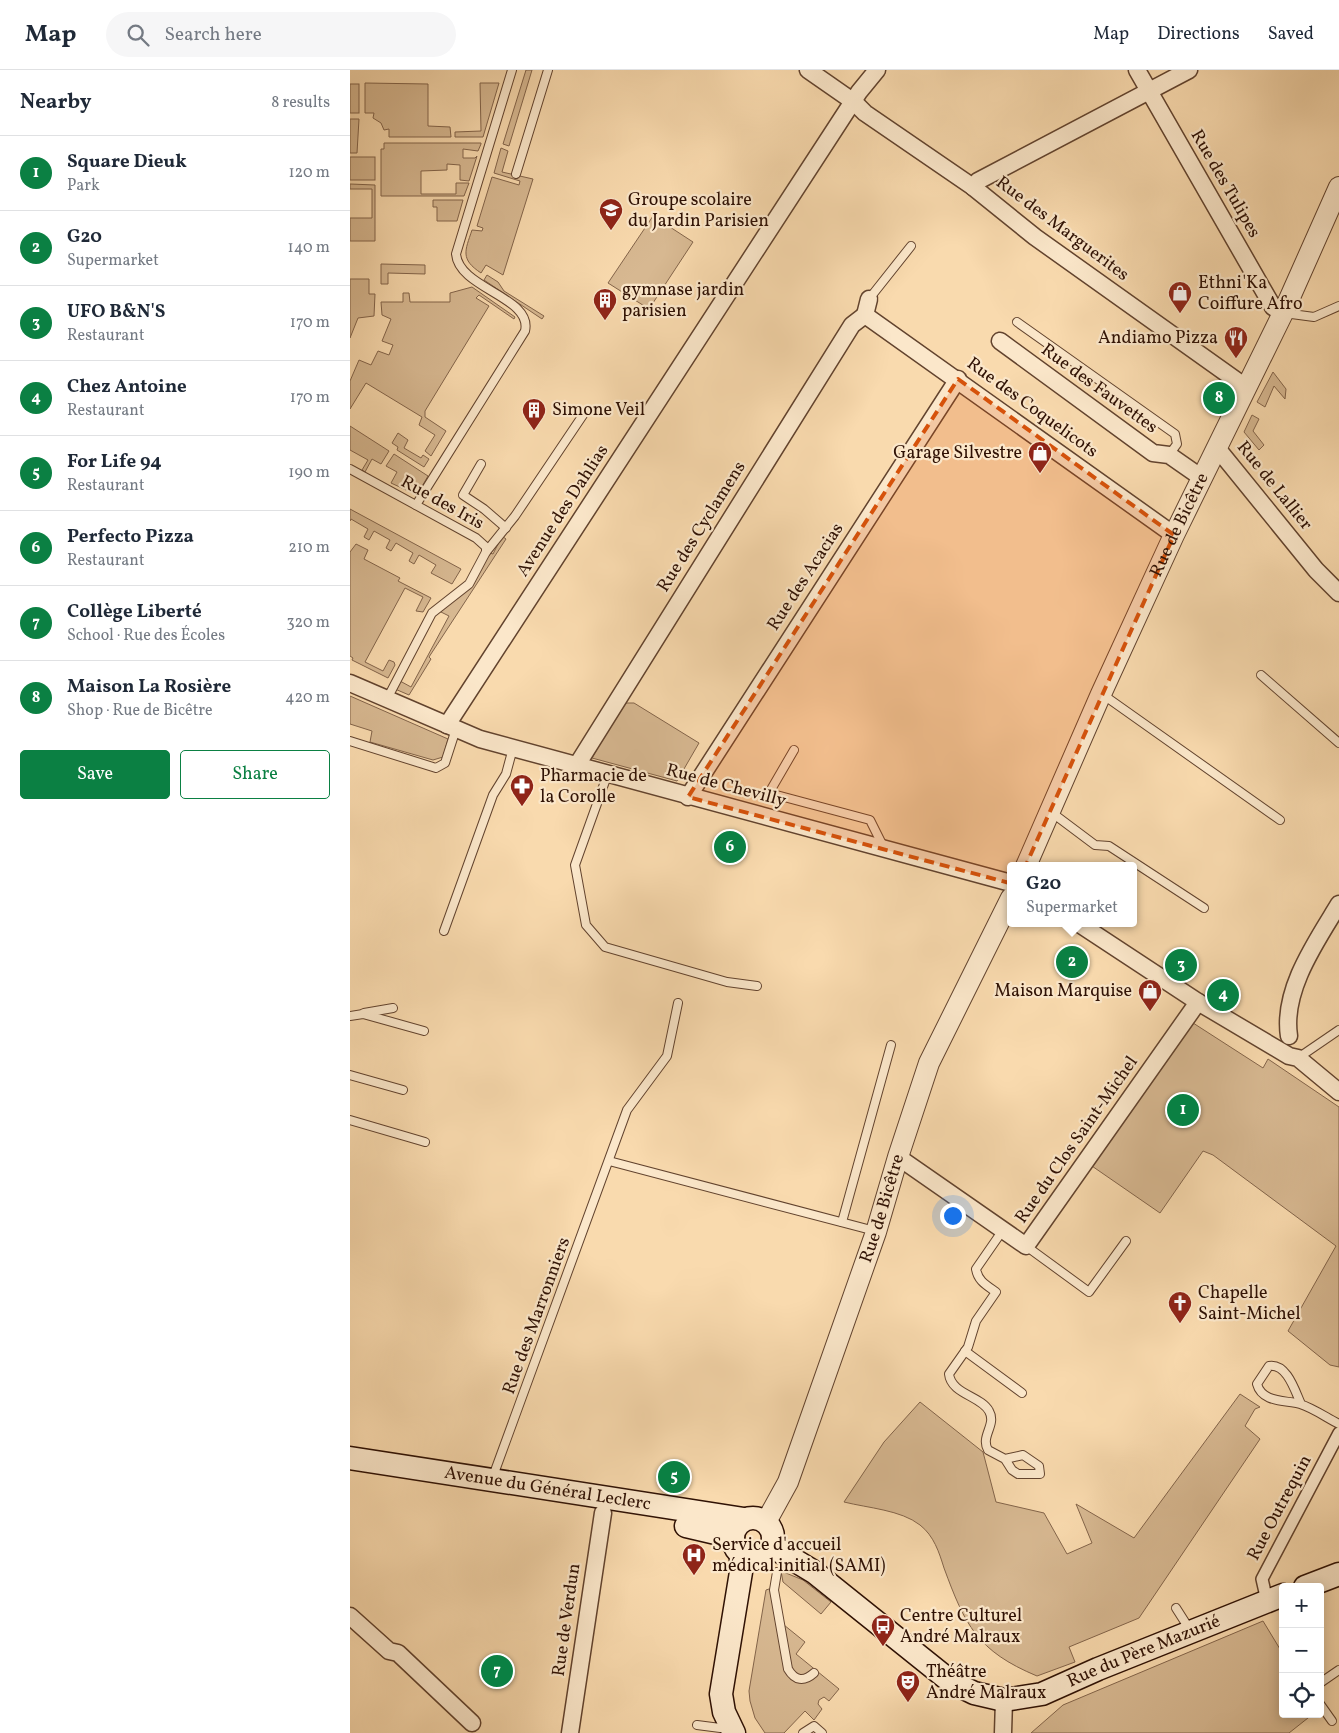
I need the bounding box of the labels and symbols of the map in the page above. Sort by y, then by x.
street label: Rue des Tulipes [1184,125,1266,243]
street label: Rue des Marguerites [990,171,1134,287]
place label: Groupe scolaire du Jardin Parisien [628,188,769,234]
school or university icon: Groupe scolaire du Jardin Parisien [598,197,624,231]
place label: Ethni'Ka Coiffure Afro [1198,271,1303,317]
place label: gymnase jardin parisien [622,278,745,324]
shop icon: Ethni'Ka Coiffure Afro [1167,280,1193,314]
building icon: gymnase jardin parisien [592,287,618,321]
restaurant icon: Andiamo Pizza [1223,325,1249,359]
place label: Andiamo Pizza [1098,326,1218,351]
street label: Rue des Fauvettes [1036,338,1162,440]
street label: Rue des Coquelicots [961,352,1103,464]
pin: 8 [1203,379,1235,417]
building icon: Simone Veil [521,397,547,431]
place label: Simone Veil [552,398,645,423]
street label: Rue de Lallier [1230,436,1318,536]
street label: Avenue des Dahlias [511,440,615,582]
shop icon: Garage Silvestre [1027,440,1053,474]
place label: Garage Silvestre [893,441,1022,466]
street label: Rue des Cyclamens [652,457,752,597]
street label: Rue de Bicêtre [1144,469,1215,581]
street label: Rue des Iris [396,470,488,536]
street label: Rue des Acacias [762,518,850,636]
street label: Rue de Chevilly [663,758,789,814]
place label: Pharmacie de la Corolle [540,764,647,810]
pharmacy icon: Pharmacie de la Corolle [509,773,535,807]
pin: 6 [714,828,746,866]
pin: 2 [1056,943,1088,981]
pin: 3 [1165,946,1197,984]
pin: 4 [1207,976,1239,1014]
shop icon: Maison Marquise [1137,978,1163,1012]
place label: Maison Marquise [994,979,1132,1004]
street label: Rue du Clos Saint-Michel [1010,1051,1144,1229]
pin: 1 [1167,1091,1199,1129]
street label: Rue de Bicêtre [854,1151,911,1266]
your location [940,1203,966,1229]
street label: Rue des Marronniers [497,1234,577,1398]
place label: Chapelle Saint-Michel [1198,1281,1301,1327]
church icon: Chapelle Saint-Michel [1167,1290,1193,1324]
street label: Rue Outrequin [1242,1451,1318,1565]
pin: 5 [658,1458,690,1496]
street label: Avenue du Général Leclerc [443,1460,653,1517]
place label: Service d'accueil médical initial (SAMI) [712,1533,886,1579]
hospital icon: Service d'accueil médical initial (SAMI) [681,1542,707,1576]
street label: Rue de Verdun [547,1562,587,1678]
place label: Centre Culturel André Malraux [900,1604,1022,1650]
street label: Rue du Père Mazurié [1063,1609,1224,1694]
bus stop icon: Centre Culturel André Malraux [870,1613,896,1647]
pin: 7 [481,1652,513,1690]
place label: Théâtre André Malraux [926,1660,1046,1706]
theatre icon: Théâtre André Malraux [895,1669,921,1703]

